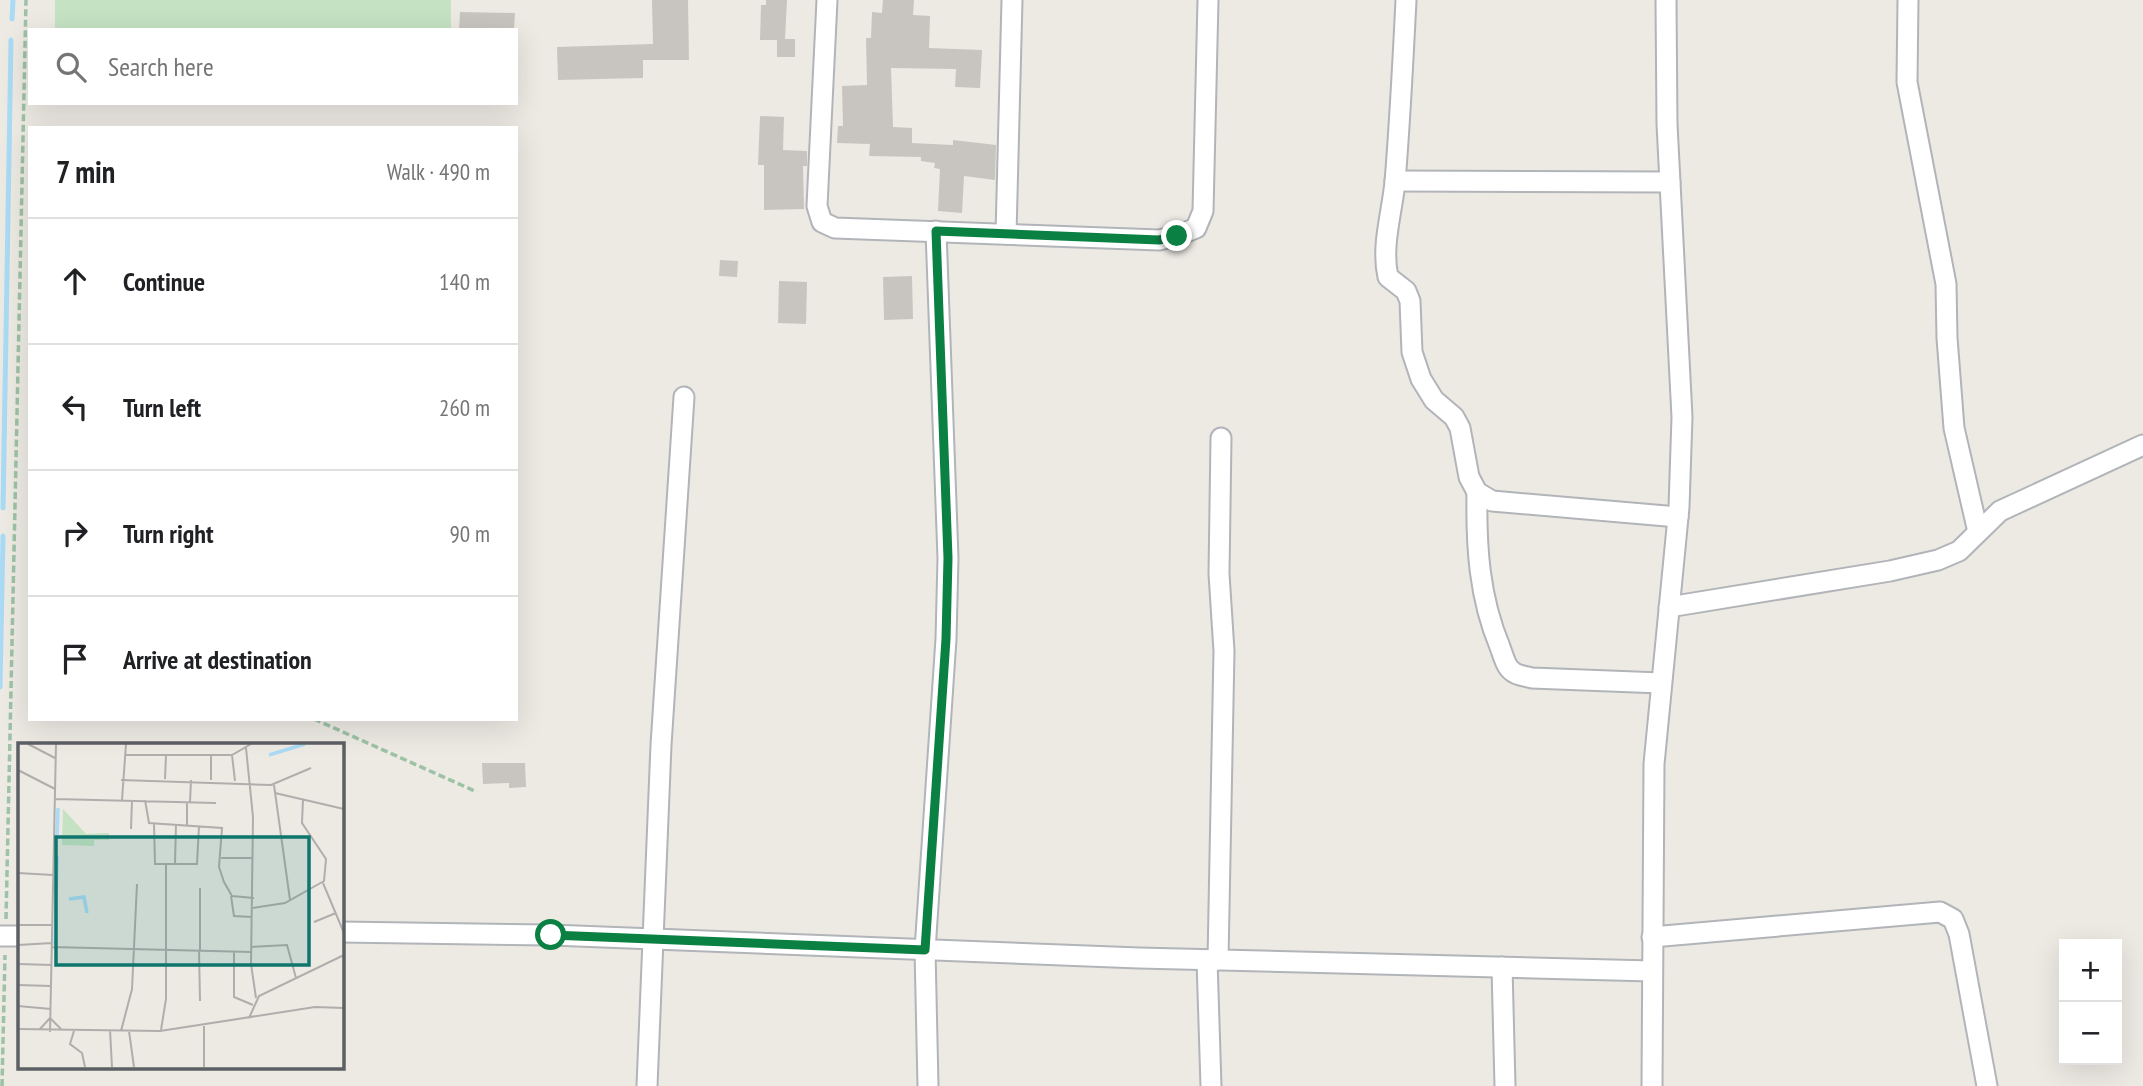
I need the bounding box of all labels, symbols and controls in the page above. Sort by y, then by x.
search box [28,28,518,105]
icon: search [52,48,90,86]
text: Search here [108,50,214,83]
text: 7 min [56,152,115,191]
text: Walk · 490 m [387,157,490,186]
route end [1161,220,1192,251]
icon: ahead [56,262,94,300]
text: Continue [123,265,205,298]
text: 140 m [439,267,490,296]
icon: left [56,388,94,426]
text: Turn left [123,391,201,424]
text: 260 m [439,393,490,422]
icon: right [56,514,94,552]
text: Turn right [123,517,214,550]
text: 90 m [449,519,490,548]
icon: arrive [56,640,94,678]
text: Arrive at destination [123,643,312,676]
inset map [18,743,343,1068]
route start [535,919,566,950]
map controls [2059,939,2122,1065]
button: + [2059,939,2122,1002]
button: − [2059,1002,2122,1065]

